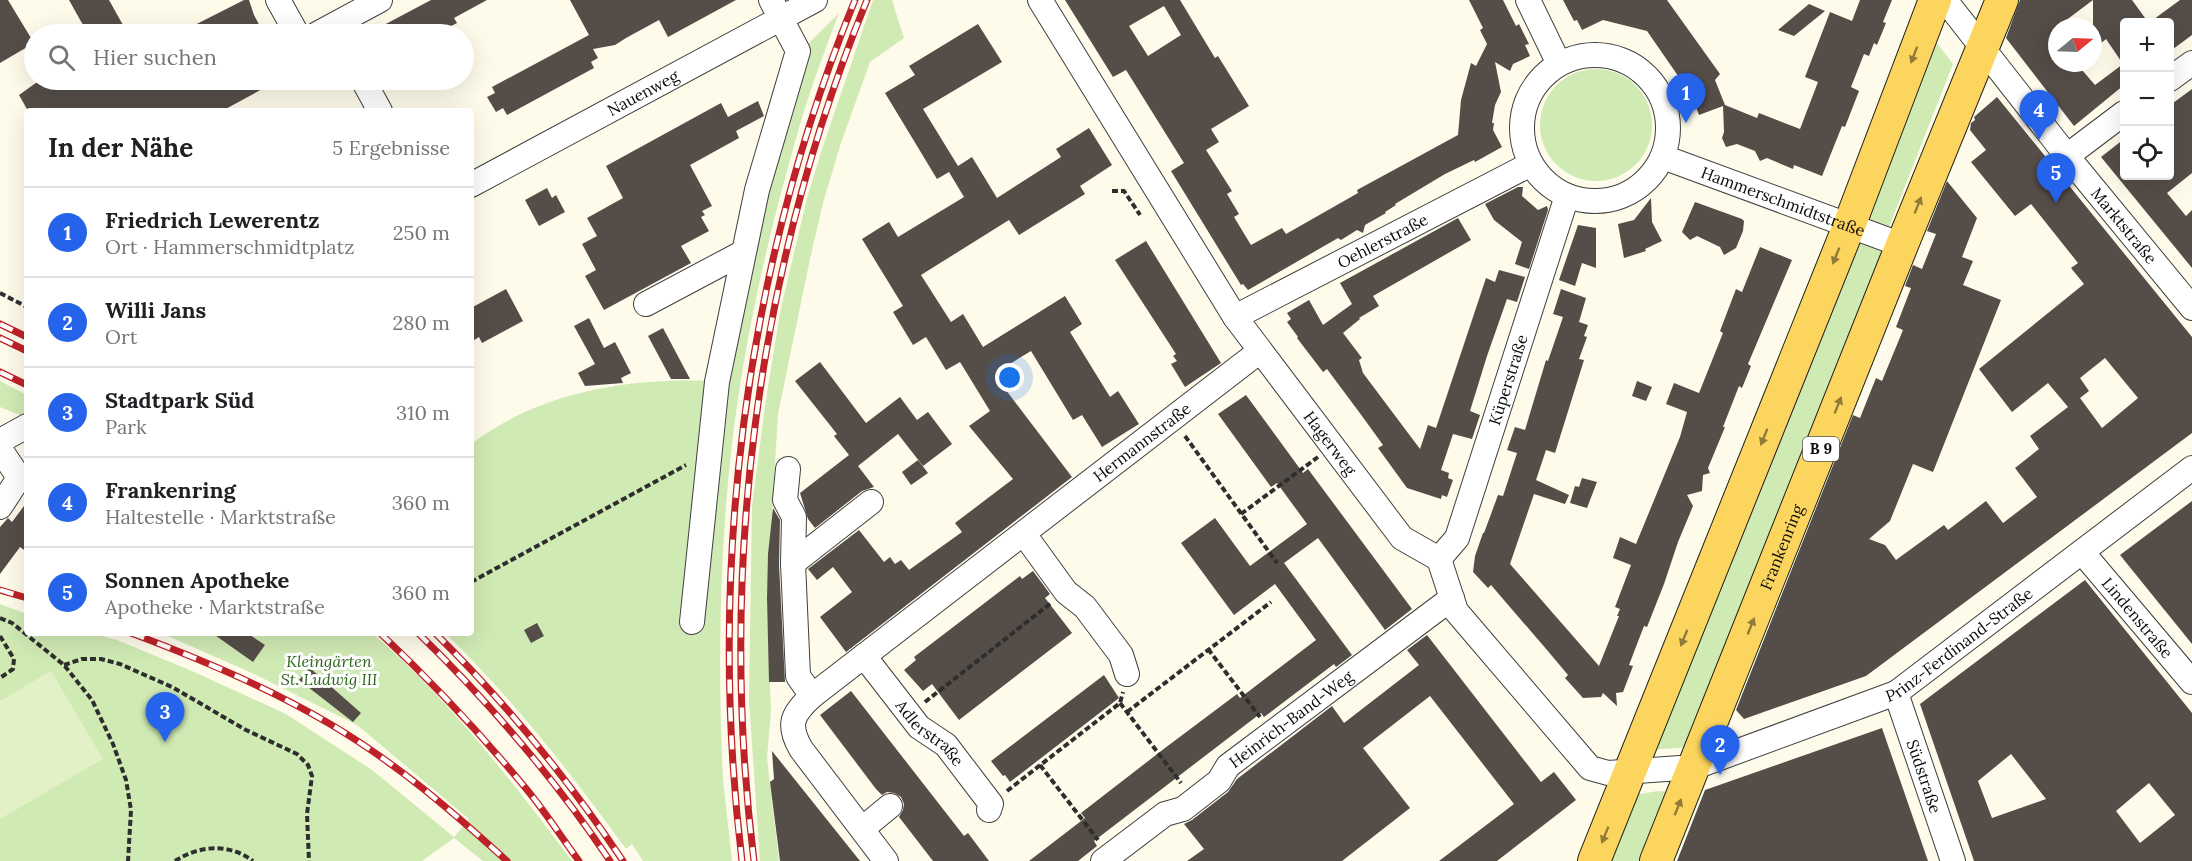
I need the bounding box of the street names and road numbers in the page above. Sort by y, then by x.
street label: Nauenweg [604,65,683,120]
street label: Hammerschmidtstraße [1698,162,1868,241]
street label: Marktstraße [2087,183,2162,268]
street label: Oehlerstraße [1334,209,1431,272]
street label: Küperstraße [1484,332,1532,427]
street label: Hermannstraße [1089,398,1195,486]
street label: Hagerweg [1299,407,1362,480]
road number: B 9 [1803,437,1839,461]
street label: Frankenring [1755,500,1808,593]
street label: Lindenstraße [2098,573,2178,662]
street label: Prinz-Ferdinand-Straße [1883,583,2037,706]
street label: Heinrich-Band-Weg [1225,665,1358,772]
street label: Adlerstraße [891,695,969,770]
street label: Südstraße [1903,737,1946,816]

